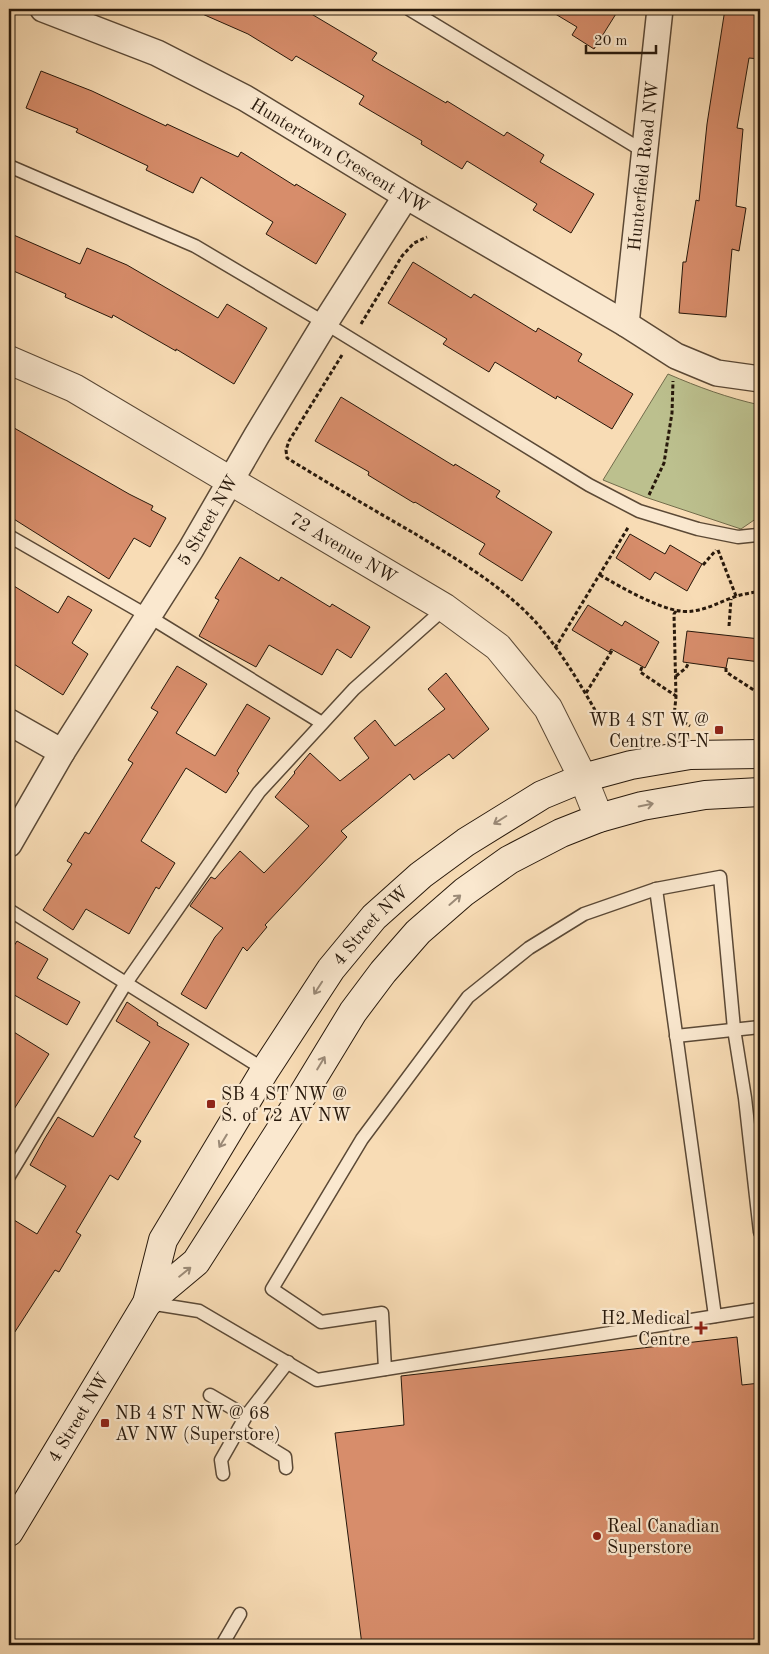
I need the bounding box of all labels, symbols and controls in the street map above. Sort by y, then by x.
scale bar [586,22,656,54]
text: 20 m [594,34,628,49]
street label: Hunterfield Road NW [626,80,662,252]
street label: Huntertown Crescent NW [247,96,432,217]
street label: 5 Street NW [175,472,242,569]
street label: 72 Avenue NW [286,510,400,587]
place label: WB 4 ST W @ Centre ST N [589,712,709,751]
marker: WB 4 ST W @ Centre ST N [713,724,725,736]
one-way arrow [637,800,653,810]
one-way arrow [494,816,508,826]
street label: 4 Street NW [330,883,412,969]
one-way arrow [448,895,461,906]
one-way arrow [313,981,323,995]
one-way arrow [317,1057,327,1071]
place label: SB 4 ST NW @ S. of 72 AV NW [221,1086,351,1125]
marker: SB 4 ST NW @ S. of 72 AV NW [205,1098,217,1110]
one-way arrow [217,1133,227,1147]
one-way arrow [178,1266,191,1277]
place label: H2 Medical Centre [601,1310,690,1349]
marker: H2 Medical Centre [694,1321,708,1335]
street label: 4 Street NW [45,1370,113,1466]
place label: NB 4 ST NW @ 68 AV NW (Superstore) [115,1405,281,1444]
marker: NB 4 ST NW @ 68 AV NW (Superstore) [99,1417,111,1429]
place label: Real Canadian Superstore [607,1518,720,1557]
marker: Real Canadian Superstore [591,1530,603,1542]

